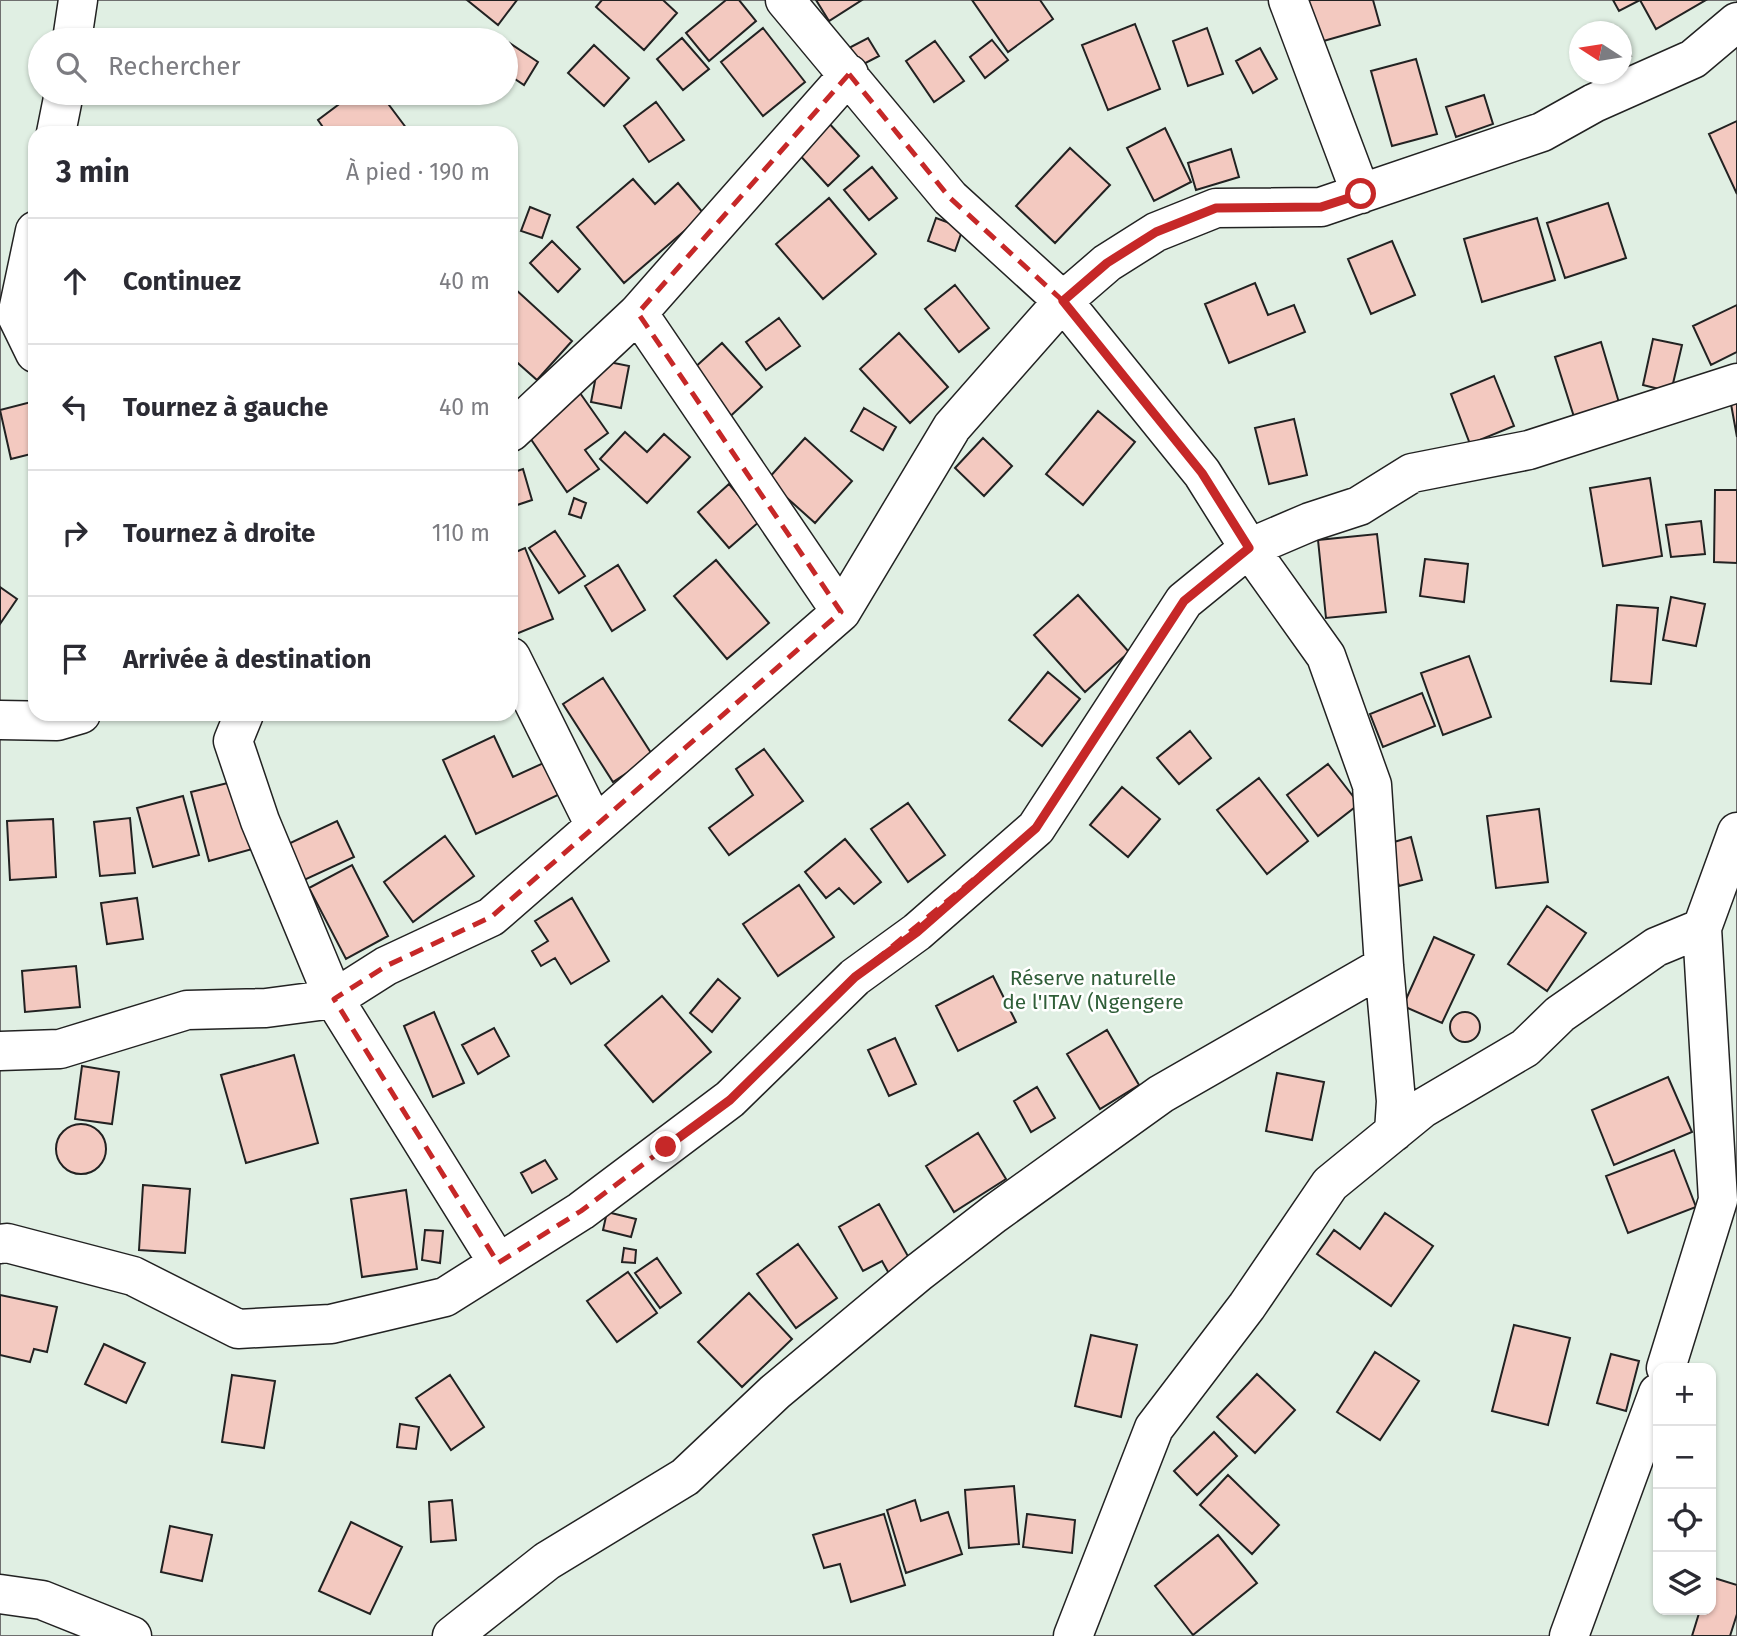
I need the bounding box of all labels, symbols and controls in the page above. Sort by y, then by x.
north arrow [1569,21,1632,84]
search box [28,28,518,105]
icon: search [52,48,90,86]
text: Rechercher [108,51,240,82]
text: 3 min [56,154,130,190]
text: À pied · 190 m [346,158,490,186]
route start [1345,178,1376,209]
icon: ahead [56,262,94,300]
text: Continuez [123,266,241,297]
text: 40 m [439,267,490,295]
icon: left [56,388,94,426]
text: Tournez à gauche [123,392,328,423]
text: 40 m [439,393,490,421]
icon: right [56,514,94,552]
text: Tournez à droite [123,518,315,549]
text: 110 m [432,519,490,547]
icon: arrive [56,640,94,678]
text: Arrivée à destination [123,644,372,675]
park label: Réserve naturelle de l'ITAV (Ngengere [1002,965,1184,1015]
route end [650,1131,681,1162]
map controls [1653,1363,1716,1615]
button: + [1653,1363,1716,1426]
button: − [1653,1426,1716,1489]
button: locate [1653,1489,1716,1552]
button: layers [1653,1552,1716,1615]

